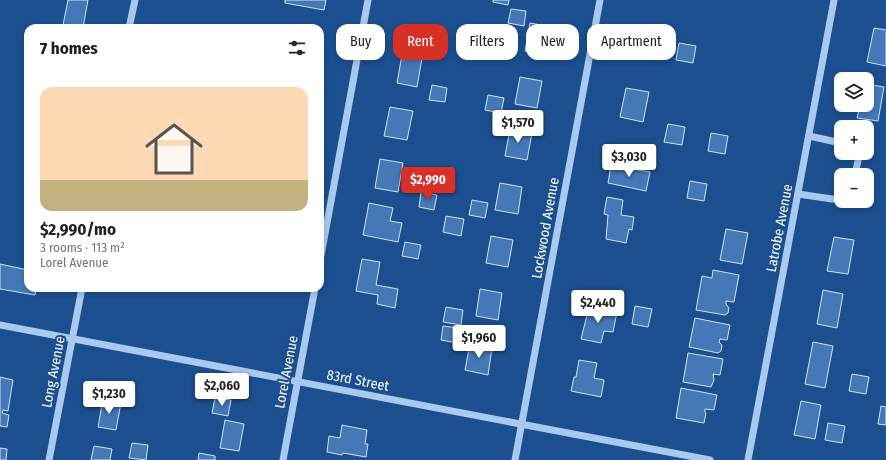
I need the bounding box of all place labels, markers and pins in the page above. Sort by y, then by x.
pin: $1,570 [485,110,551,144]
pin: $3,030 [596,144,662,178]
pin: $2,990 [395,167,461,201]
pin: $2,440 [565,290,631,324]
pin: $1,960 [446,325,512,359]
pin: $2,060 [189,373,255,407]
pin: $1,230 [76,381,142,415]

